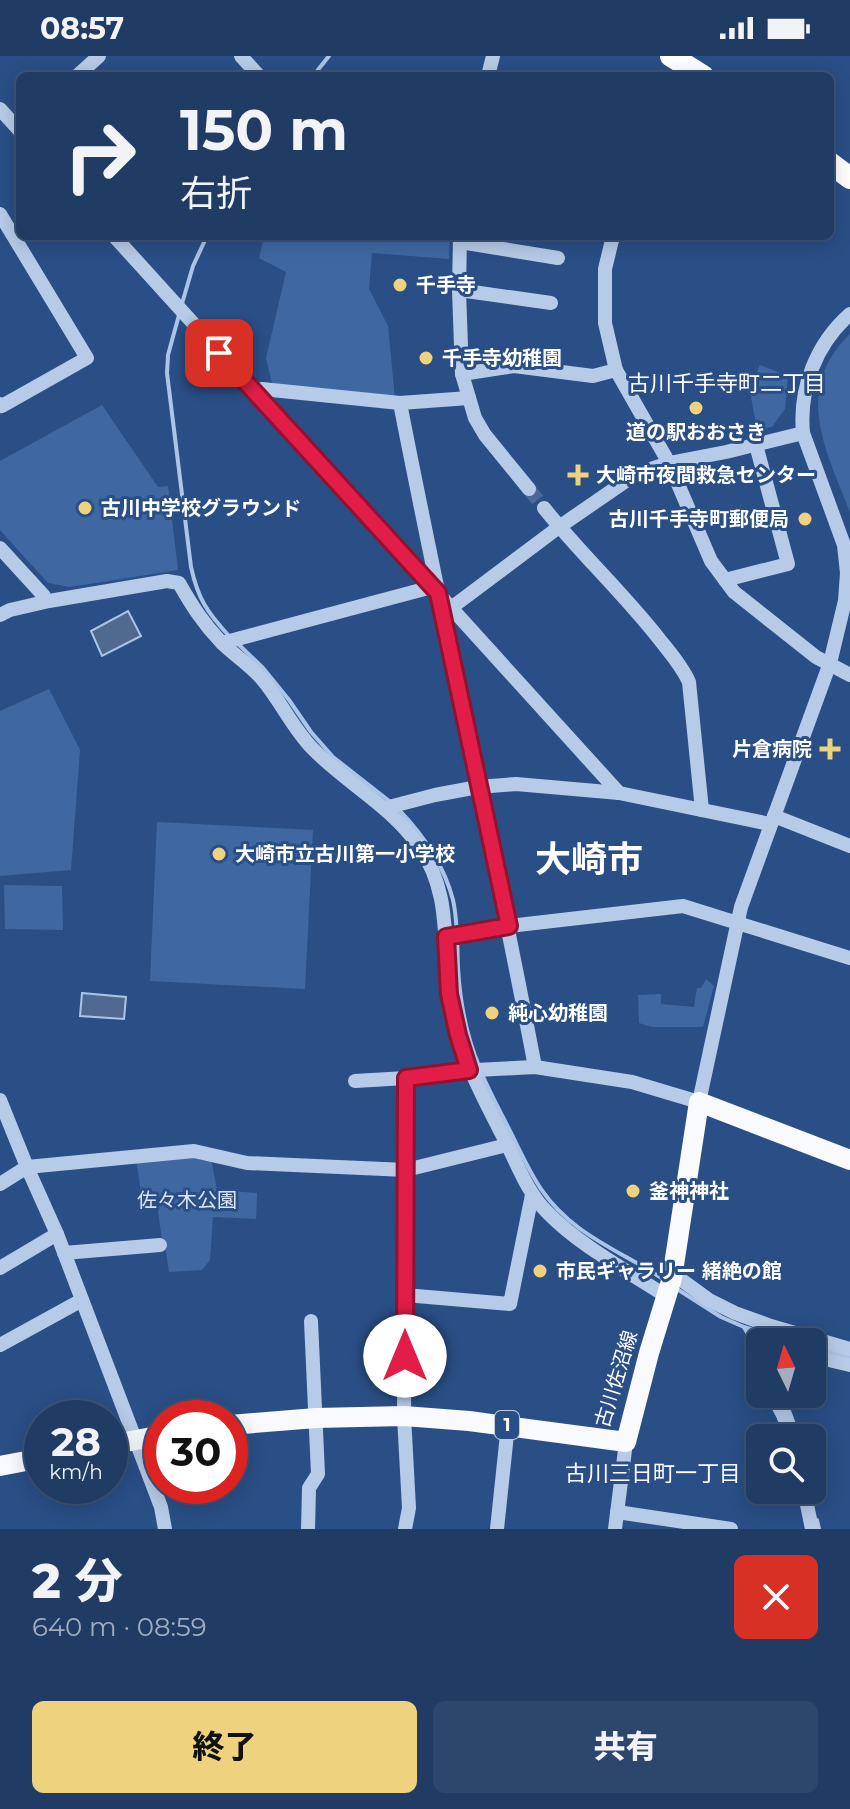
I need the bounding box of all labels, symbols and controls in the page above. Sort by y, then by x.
text: 08:57 [40,10,124,47]
text: 150 m [180,96,348,164]
icon: right [48,104,152,208]
text: 右折 [180,171,252,215]
place label: 千手寺 [416,273,476,297]
marker: 千手寺 [391,276,409,294]
pin [185,319,253,387]
icon: arrive [197,331,241,375]
place label: 千手寺幼稚園 [442,346,562,370]
marker: 千手寺幼稚園 [417,349,435,367]
district label: 古川千手寺町二丁目 [628,370,826,397]
marker: 道の駅おおさき [687,399,705,417]
place label: 道の駅おおさき [626,420,766,444]
place label: 大崎市夜間救急センター [596,463,816,487]
marker: 大崎市夜間救急センター [567,464,589,486]
place label: 古川中学校グラウンド [101,496,301,520]
marker: 古川中学校グラウンド [76,499,94,517]
place label: 古川千手寺町郵便局 [609,507,789,531]
marker: 古川千手寺町郵便局 [796,510,814,528]
place label: 片倉病院 [732,737,812,761]
marker: 片倉病院 [819,738,841,760]
district label: 大崎市 [535,837,643,881]
place label: 大崎市立古川第一小学校 [235,842,455,866]
marker: 大崎市立古川第一小学校 [210,845,228,863]
place label: 純心幼稚園 [508,1001,608,1025]
marker: 純心幼稚園 [483,1004,501,1022]
place label: 釜神神社 [649,1179,729,1203]
marker: 釜神神社 [624,1182,642,1200]
park label: 佐々木公園 [137,1188,237,1212]
place label: 市民ギャラリー 緒絶の館 [556,1259,782,1283]
marker: 市民ギャラリー 緒絶の館 [531,1262,549,1280]
position arrow [363,1314,447,1398]
street label: 古川佐沼線 [590,1328,642,1430]
north arrow [746,1328,826,1408]
map controls [746,1328,826,1504]
speed limit sign: 30 [144,1400,248,1504]
road number: 1 [495,1411,519,1439]
text: 28 [51,1417,101,1466]
button: search [746,1424,826,1504]
text: km/h [49,1460,103,1484]
district label: 古川三日町一丁目 [565,1460,741,1487]
text: 2 分 [32,1552,123,1610]
button: close [734,1555,818,1639]
text: 640 m · 08:59 [32,1611,207,1643]
button: 終了 [32,1701,417,1793]
button: 共有 [433,1701,818,1793]

